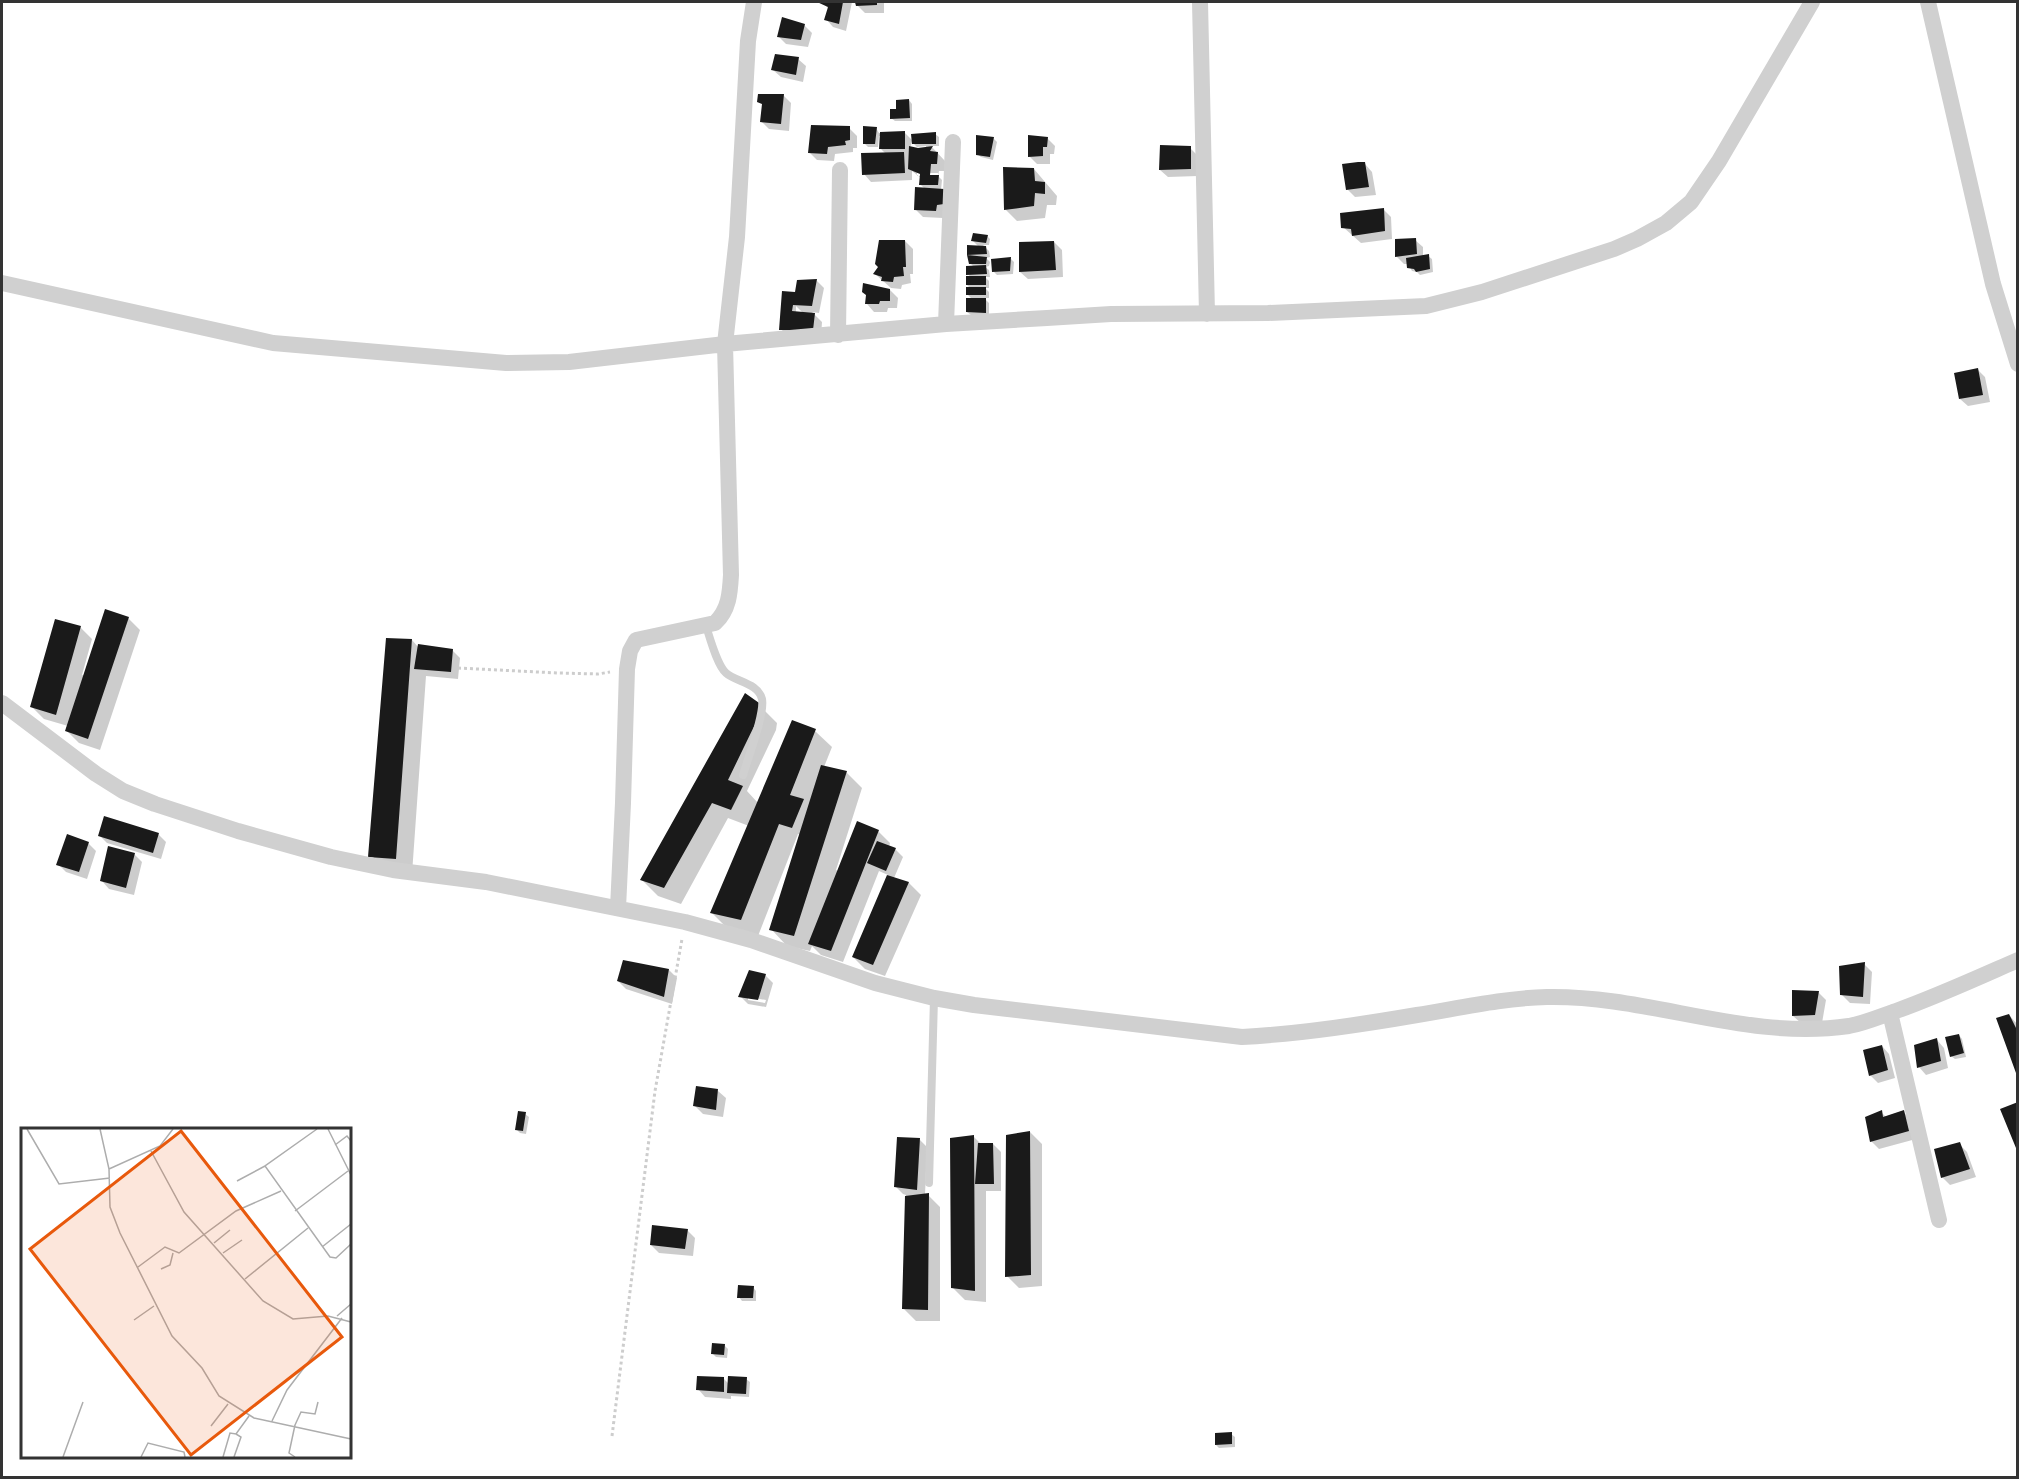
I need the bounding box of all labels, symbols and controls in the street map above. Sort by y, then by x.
inset map [21,1128,351,1458]

